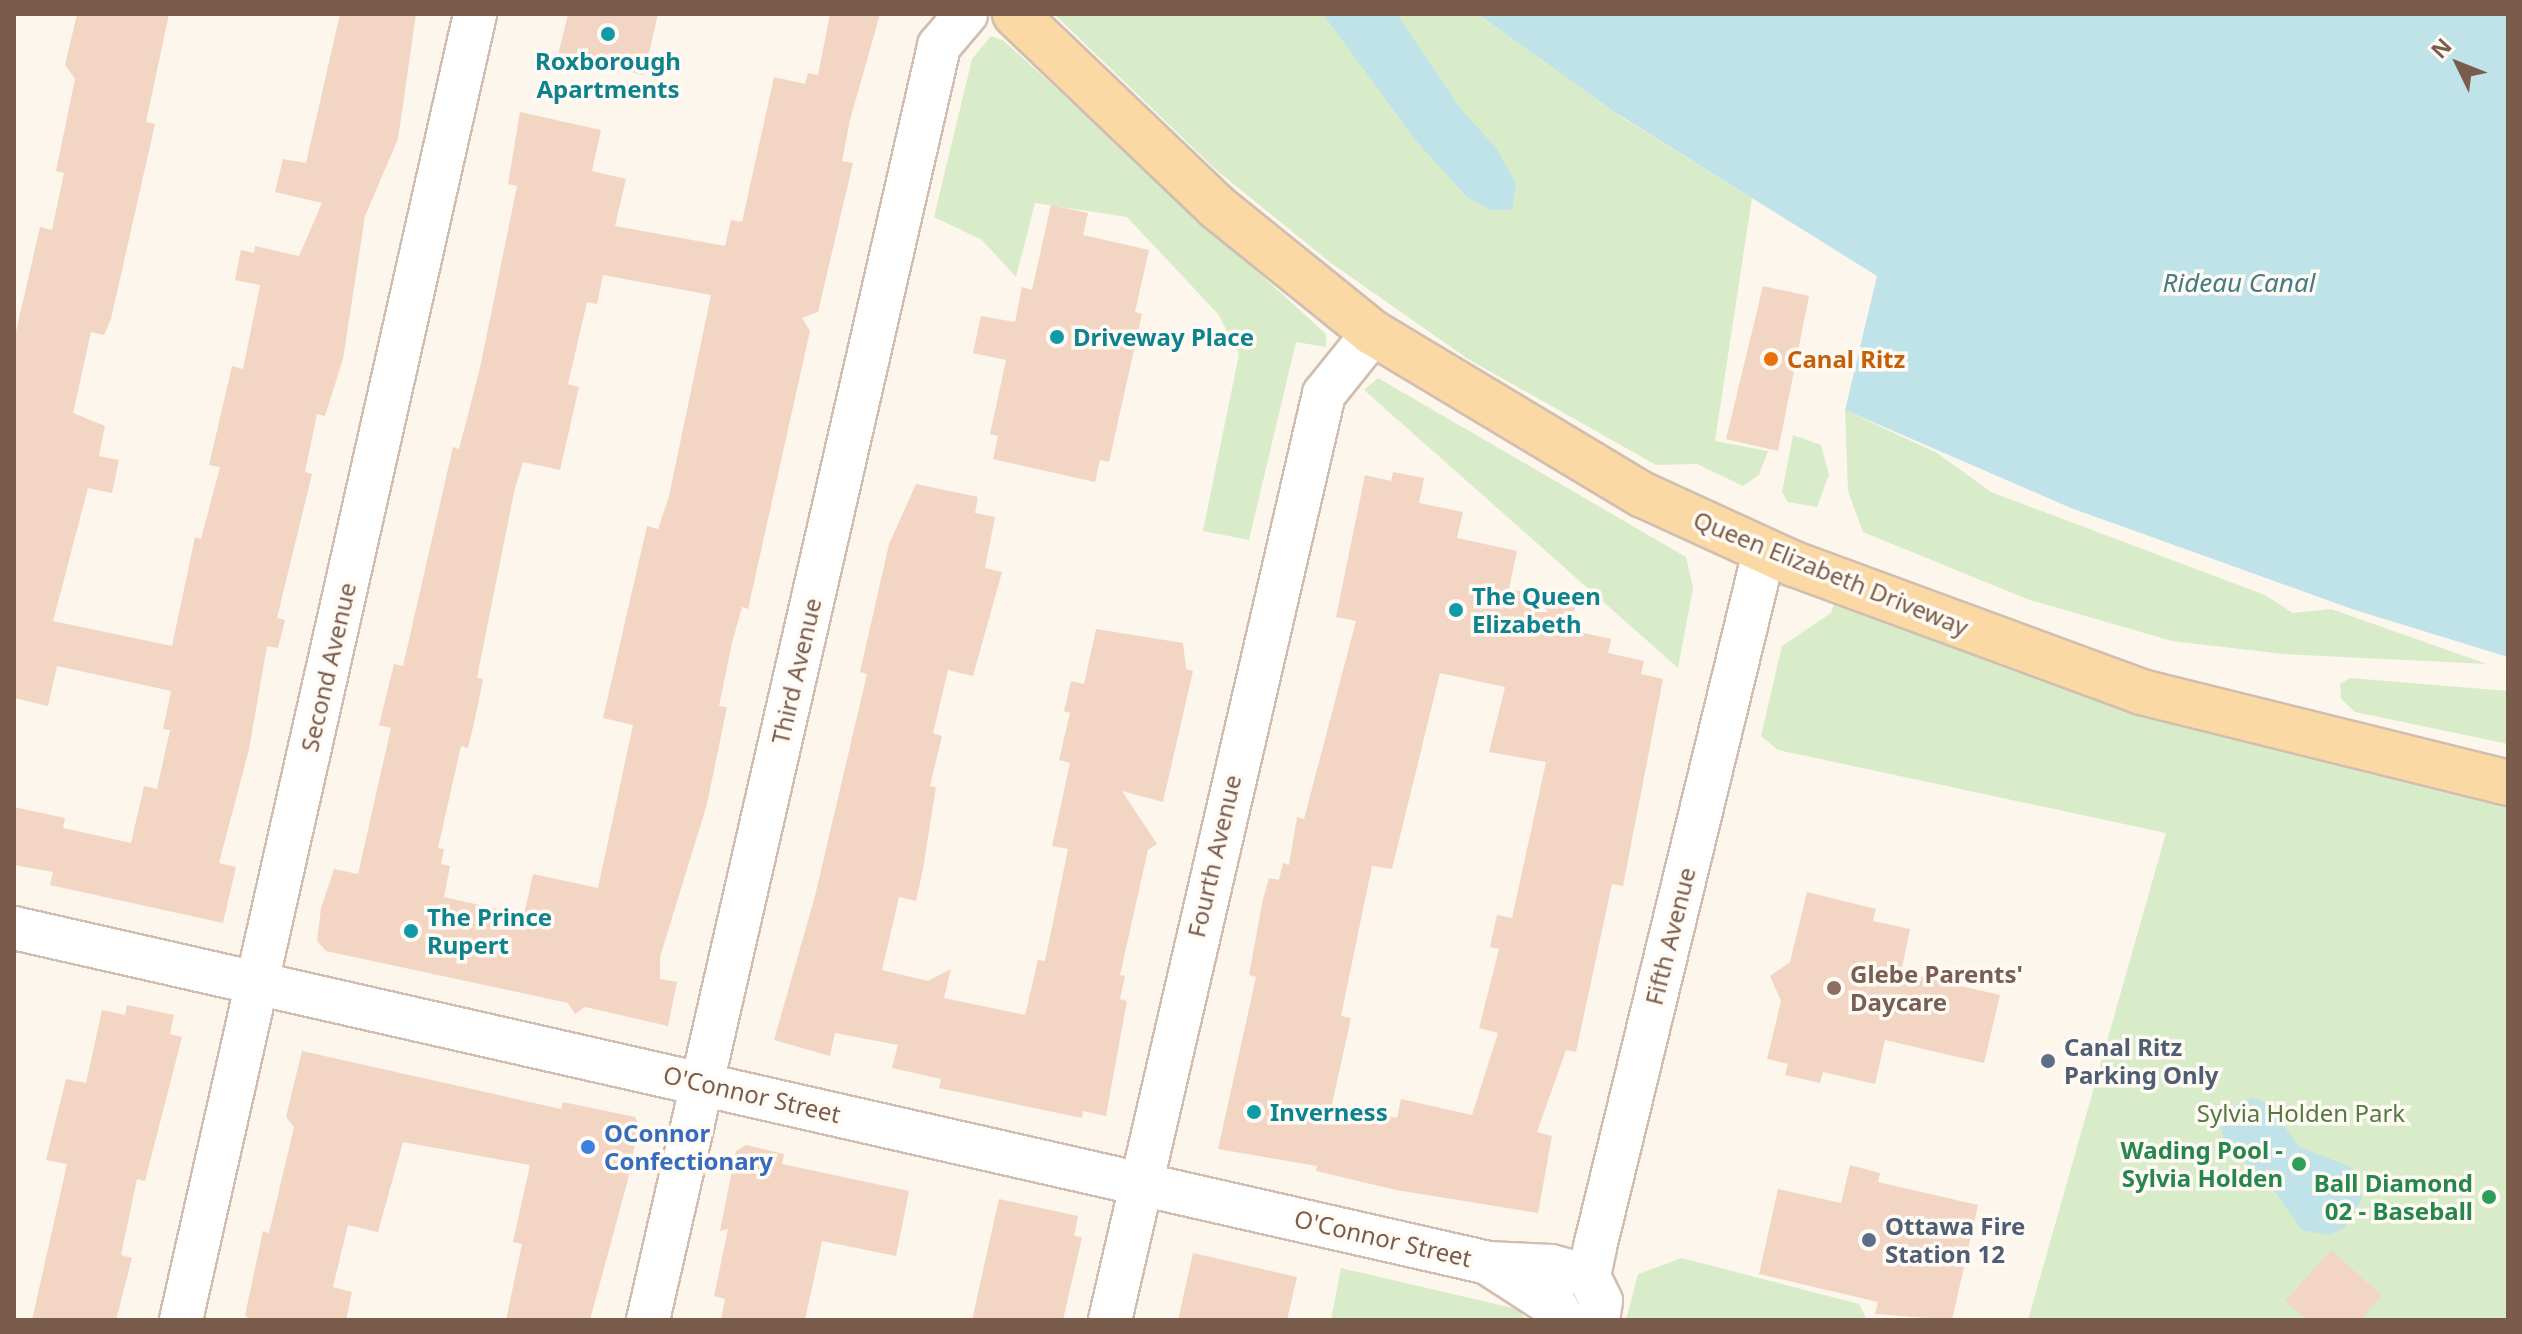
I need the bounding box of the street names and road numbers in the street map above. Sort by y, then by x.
street label: Queen Elizabeth Driveway [1689,505,1973,641]
street label: Second Avenue [295,580,361,754]
street label: Third Avenue [765,595,827,747]
street label: Fourth Avenue [1181,772,1247,940]
street label: Fifth Avenue [1639,864,1701,1008]
street label: O'Connor Street [660,1060,844,1128]
street label: O'Connor Street [1291,1204,1475,1272]

